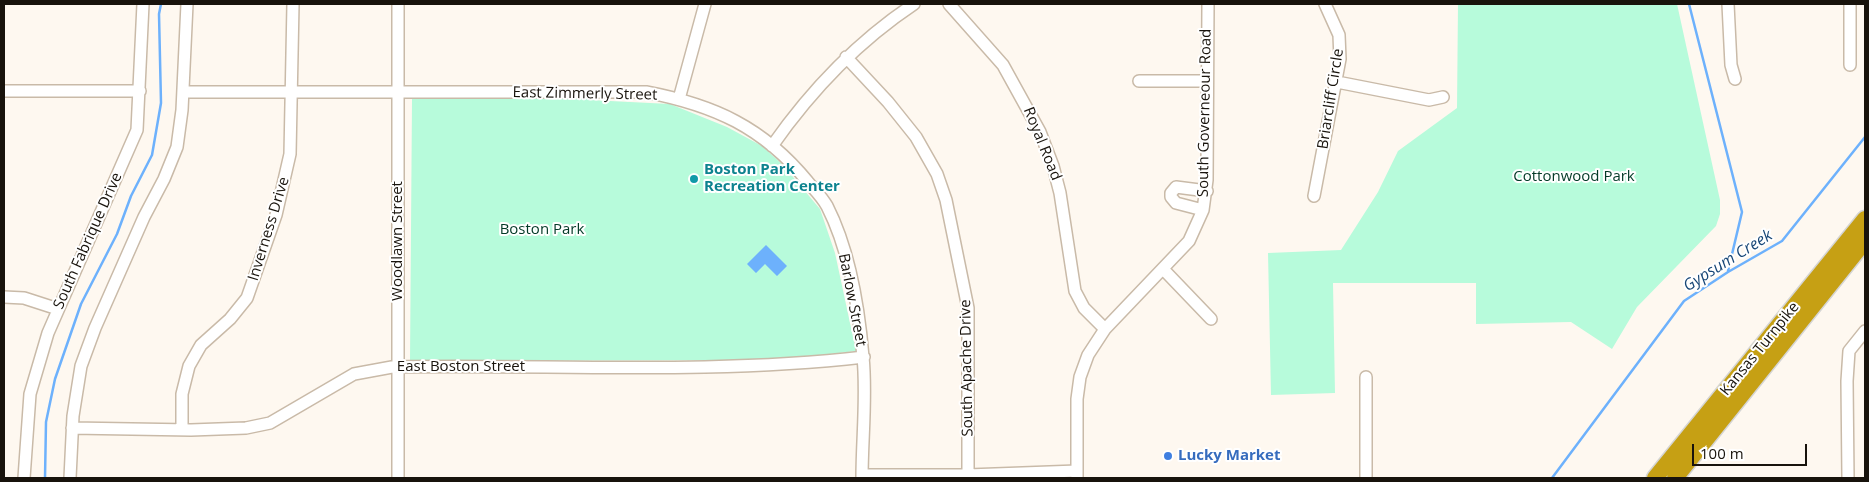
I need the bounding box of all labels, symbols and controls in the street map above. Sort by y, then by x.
street label: South Governeour Road [1195,29,1215,197]
street label: Briarcliff Circle [1314,47,1348,151]
street label: East Zimmerly Street [512,84,658,104]
street label: Royal Road [1019,105,1065,183]
place label: Boston Park Recreation Center [704,161,840,196]
park label: Cottonwood Park [1513,168,1635,186]
street label: South Fabrique Drive [50,170,126,312]
marker: Boston Park Recreation Center [688,173,700,185]
street label: Inverness Drive [245,175,293,283]
street label: Woodlawn Street [389,181,407,301]
park label: Boston Park [500,221,584,239]
water label: Gypsum Creek [1680,226,1776,296]
street label: Barlow Street [834,252,870,348]
street label: South Apache Drive [957,299,977,437]
street label: Kansas Turnpike [1717,299,1803,399]
street label: East Boston Street [397,358,525,376]
scale bar [1694,434,1809,466]
text: 100 m [1700,443,1744,463]
place label: Lucky Market [1178,447,1280,465]
marker: Lucky Market [1162,450,1174,462]

